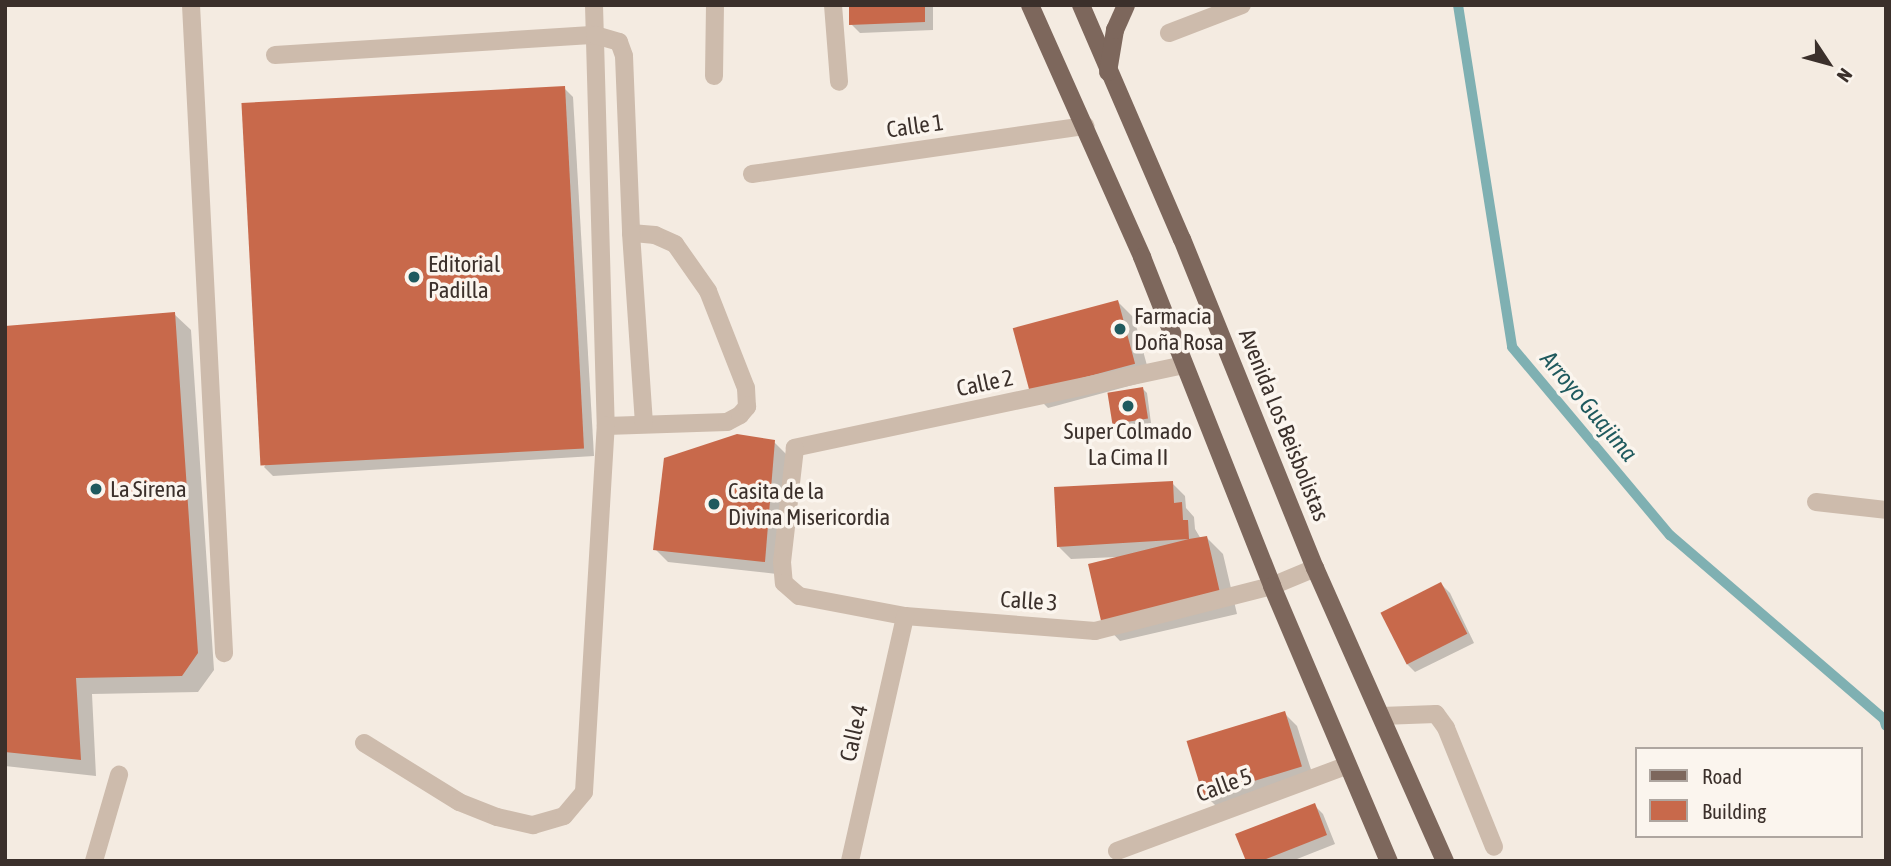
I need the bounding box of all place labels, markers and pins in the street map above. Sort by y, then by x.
place label: Editorial Padilla [428,250,500,304]
marker: Editorial Padilla [406,269,422,285]
place label: Farmacia Doña Rosa [1134,302,1224,356]
marker: Farmacia Doña Rosa [1112,321,1128,337]
marker: Super Colmado La Cima II [1120,398,1136,414]
place label: Super Colmado La Cima II [1064,417,1192,471]
place label: La Sirena [110,475,187,503]
place label: Casita de la Divina Misericordia [728,477,890,531]
marker: La Sirena [88,481,104,497]
marker: Casita de la Divina Misericordia [706,496,722,512]

